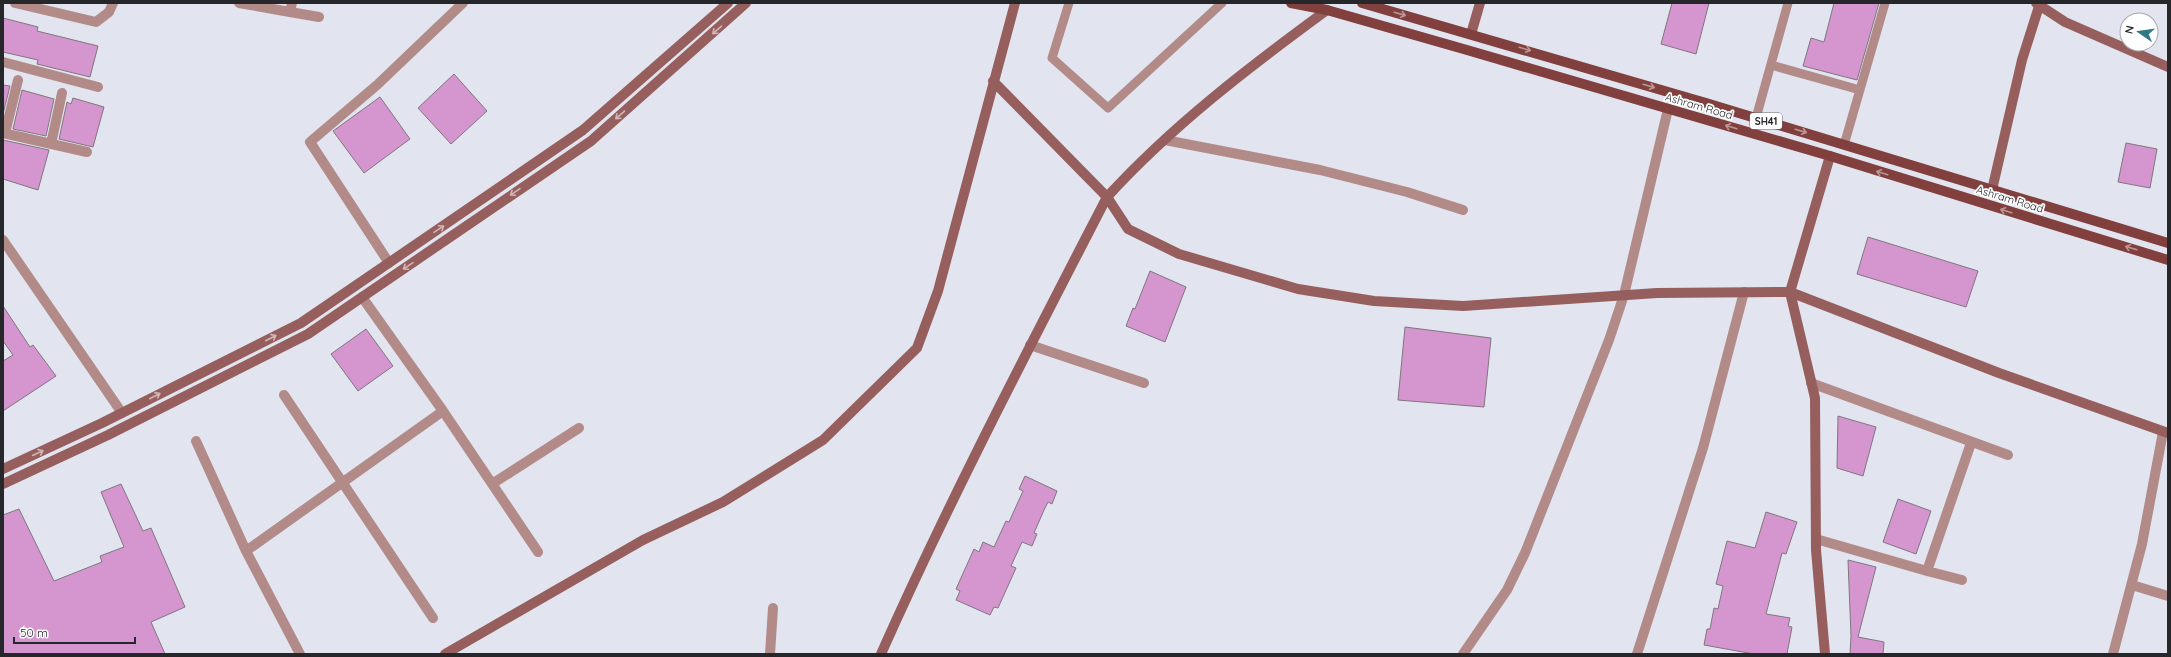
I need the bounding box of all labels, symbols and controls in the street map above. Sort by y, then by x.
one-way arrow [1393,10,1406,18]
north arrow [2119,12,2159,52]
text: N [2122,24,2137,35]
one-way arrow [712,25,723,34]
one-way arrow [1518,46,1531,53]
one-way arrow [1643,83,1656,90]
street label: Ashram Road [1664,90,1734,122]
one-way arrow [614,111,625,120]
road number: SH41 [1750,113,1782,129]
one-way arrow [1724,123,1737,130]
one-way arrow [1794,128,1807,135]
one-way arrow [1875,169,1888,176]
street label: Ashram Road [1975,182,2045,216]
one-way arrow [509,189,521,197]
one-way arrow [2000,207,2013,214]
one-way arrow [433,225,444,233]
one-way arrow [2124,244,2137,251]
one-way arrow [403,262,414,270]
one-way arrow [265,334,277,341]
one-way arrow [149,392,161,400]
one-way arrow [32,449,44,456]
scale bar [14,619,135,645]
text: 50 m [20,625,48,640]

